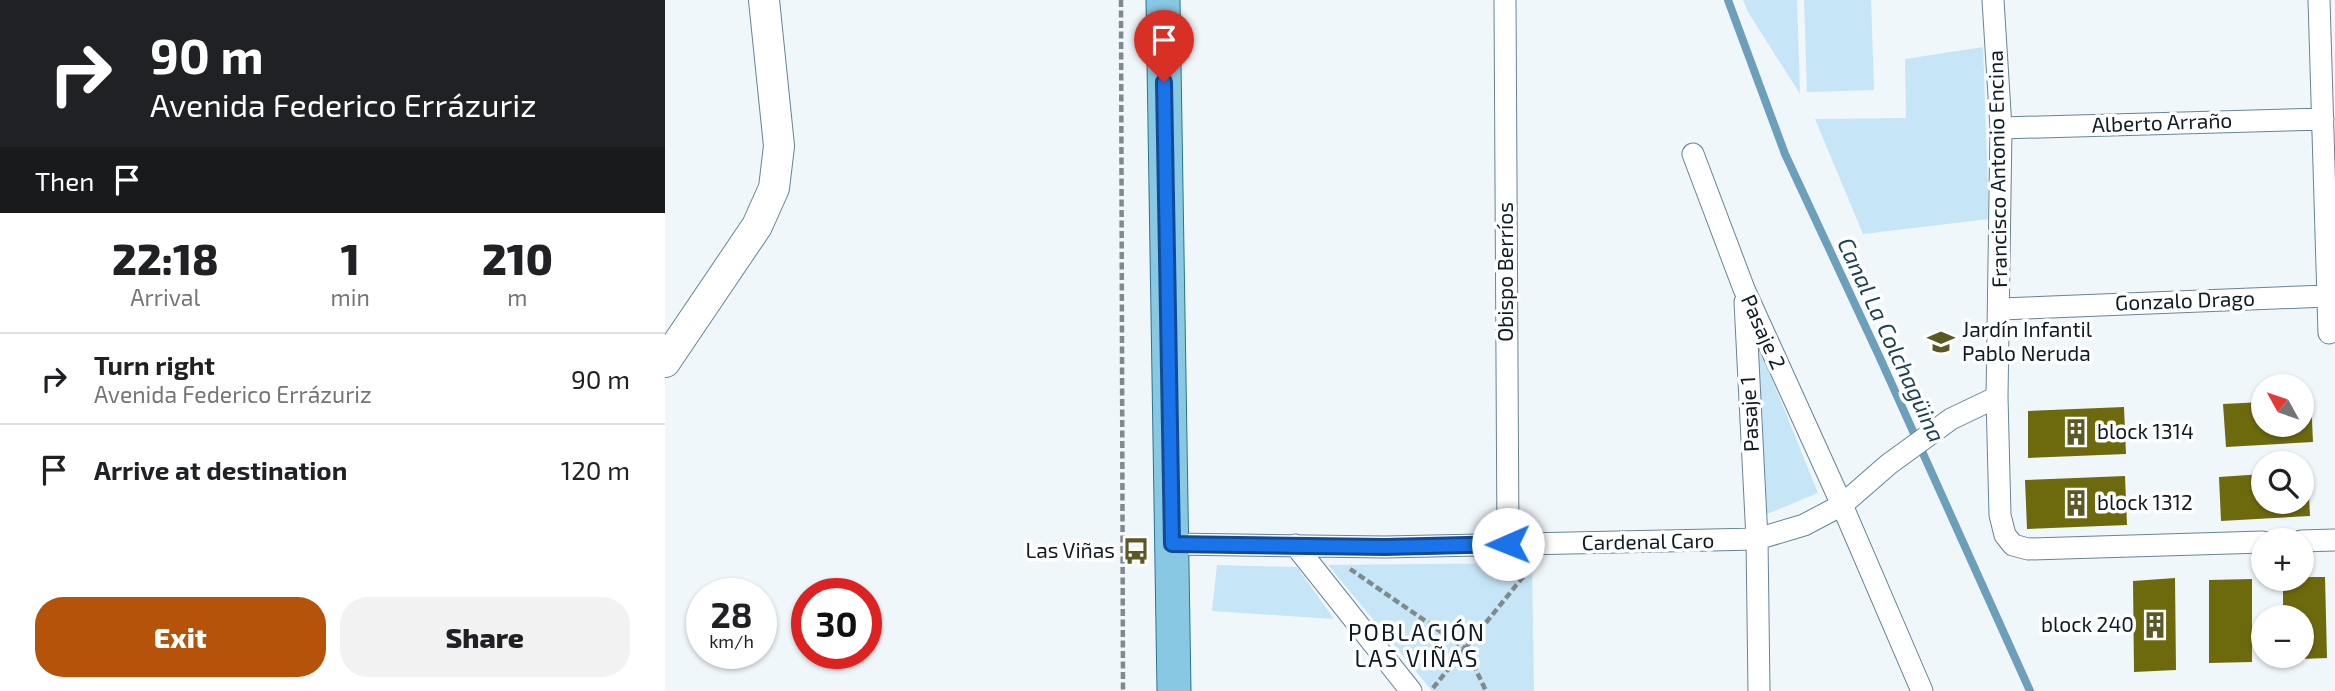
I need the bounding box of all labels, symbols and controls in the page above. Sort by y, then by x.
pin [1134,10,1194,82]
icon: arrive [1145,21,1183,59]
text: 90 m [150,25,264,84]
icon: right [35,28,126,119]
street label: Francisco Antonio Encina [1982,50,2011,288]
text: Avenida Federico Errázuriz [150,85,537,123]
street label: Alberto Arraño [2091,107,2233,136]
icon: arrive [108,161,146,199]
text: Then [35,165,94,196]
street label: Obispo Berríos [1492,202,1517,342]
text: 22:18 [112,233,219,283]
text: 1 [341,233,360,283]
text: 210 [482,233,553,283]
water label: Canal La Colchagüina [1832,233,1952,446]
text: Arrival [130,283,200,311]
text: min [331,283,370,311]
text: m [507,283,527,311]
street label: Gonzalo Drago [2115,285,2255,314]
street label: Pasaje 2 [1736,290,1792,373]
place label: Jardín Infantil Pablo Neruda [1962,316,2093,365]
school or university icon: Jardín Infantil Pablo Neruda [1926,327,1956,357]
text: Turn right [94,349,215,380]
icon: right [35,360,73,398]
text: 90 m [571,363,630,394]
north arrow [2251,374,2313,438]
map controls [2251,374,2314,668]
street label: Pasaje 1 [1734,376,1764,452]
text: Avenida Federico Errázuriz [94,380,372,408]
building icon: block 1314 [2061,417,2091,447]
place label: block 1314 [2097,418,2194,443]
icon: arrive [35,451,73,489]
button: search [2251,451,2314,514]
text: Arrive at destination [94,454,347,485]
text: 120 m [561,454,630,485]
building icon: block 1312 [2061,488,2091,518]
place label: block 1312 [2097,489,2193,514]
position arrow [1471,507,1545,581]
street label: Cardenal Caro [1581,527,1715,554]
button: + [2251,528,2314,591]
bus stop icon: Las Viñas [1121,536,1151,566]
place label: Las Viñas [1025,537,1115,562]
speed limit sign: 30 [791,578,882,669]
text: 28 [710,593,753,635]
button: Exit [35,597,326,677]
button: Share [340,597,630,677]
button: − [2251,605,2314,668]
building icon: block 240 [2140,610,2170,640]
place label: block 240 [2041,611,2134,636]
district label: POBLACIÓN LAS VIÑAS [1348,618,1486,672]
text: km/h [709,630,754,652]

